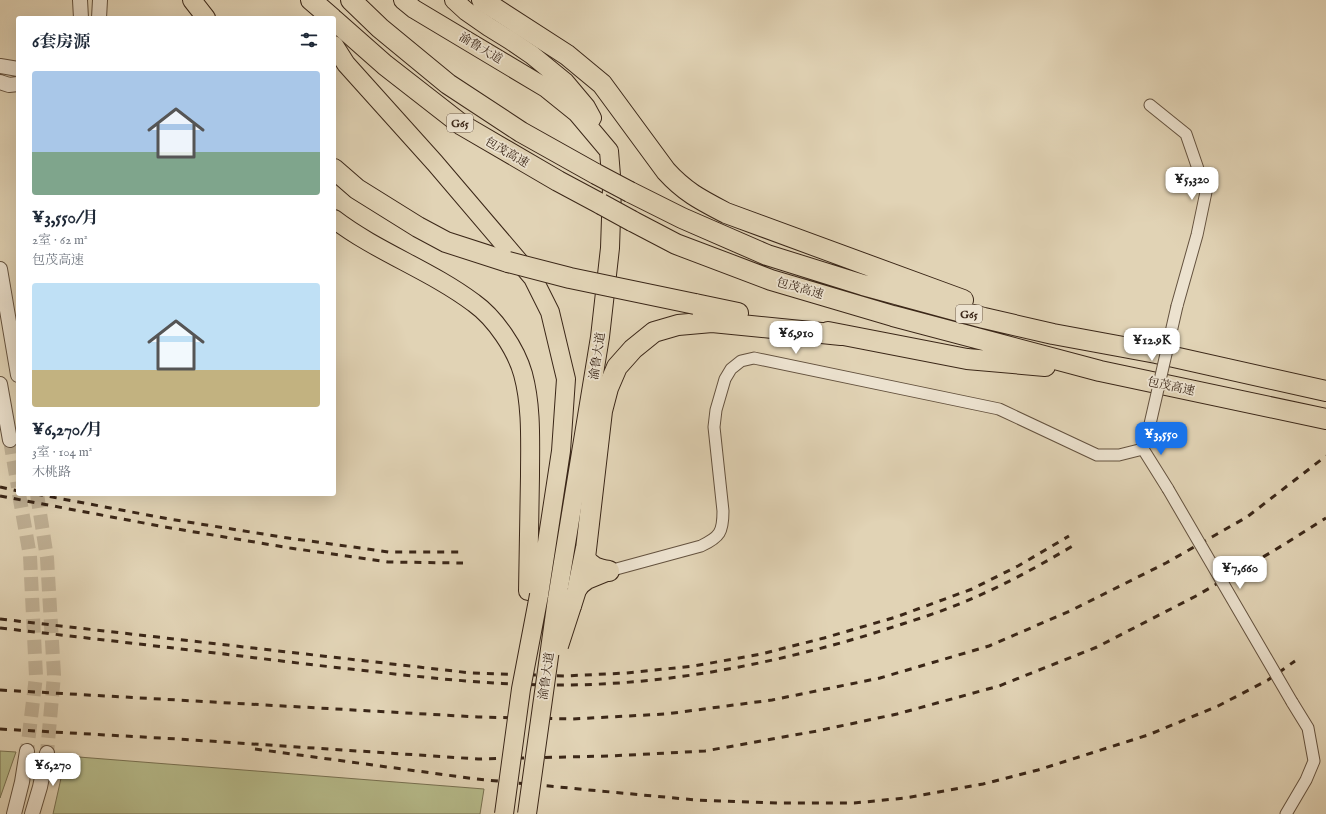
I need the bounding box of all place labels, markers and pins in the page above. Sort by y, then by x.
pin: ¥5,320 [1159,167,1225,201]
pin: ¥6,910 [763,321,829,355]
pin: ¥12.9K [1119,328,1185,362]
pin: ¥3,550 [1128,422,1194,456]
pin: ¥7,660 [1207,556,1273,590]
pin: ¥6,270 [20,753,86,787]

